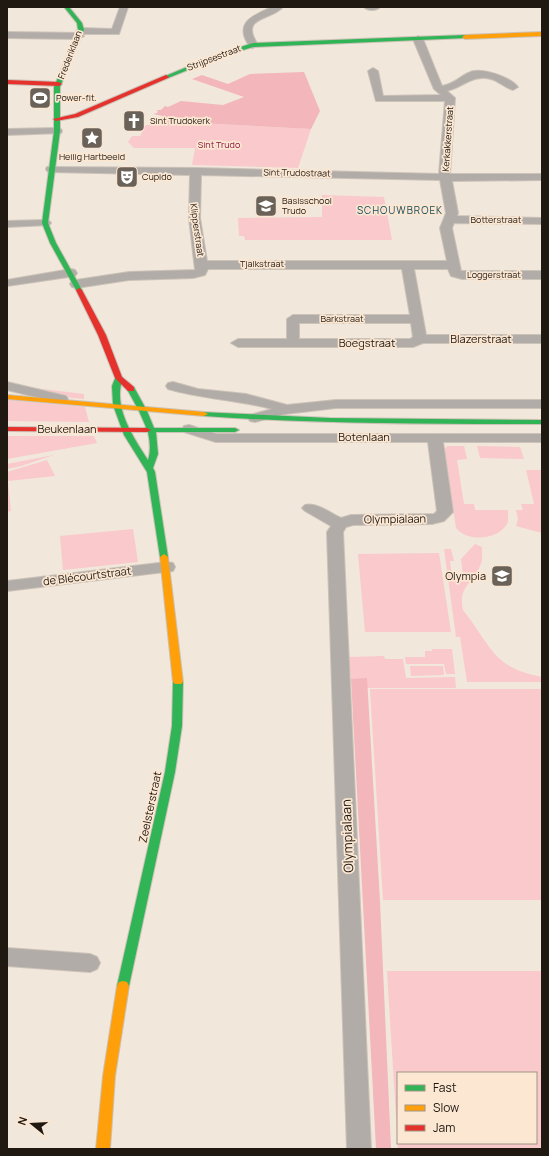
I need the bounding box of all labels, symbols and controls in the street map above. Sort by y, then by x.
street label: Frederiklaan [54,29,85,81]
street label: Strijpsestraat [185,41,243,74]
sports icon: Power-fit. [27,85,53,111]
place label: Power-fit. [56,91,97,104]
street label: Kerkakkerstraat [439,106,456,172]
church icon: Sint Trudokerk [121,108,147,134]
place label: Sint Trudokerk [150,114,210,127]
place icon: Heilig Hartbeeld [79,125,105,151]
park label: Sint Trudo [198,138,240,151]
place label: Heilig Hartbeeld [59,150,125,163]
theatre icon: Cupido [114,164,140,190]
street label: Sint Trudostraat [263,165,331,180]
place label: Cupido [142,170,172,183]
school or university icon: Basisschool Trudo [253,193,279,219]
place label: Basisschool Trudo [282,194,332,217]
street label: Klipperstraat [187,203,208,258]
district label: SCHOUWBROEK [357,203,443,217]
street label: Botterstraat [471,213,522,226]
street label: Tjalkstraat [240,257,284,270]
street label: Loggerstraat [467,268,521,281]
street label: Barkstraat [320,312,364,325]
street label: Blazerstraat [450,331,512,346]
street label: Boegstraat [339,335,395,350]
street label: Beukenlaan [37,421,97,436]
street label: Botenlaan [338,429,390,444]
street label: Olympialaan [364,510,426,527]
street label: de Blécourtstraat [42,563,132,588]
school or university icon: Olympia [489,563,515,589]
place label: Olympia [445,568,486,583]
street label: Zeelsterstraat [135,770,164,844]
street label: Olympialaan [337,799,357,873]
legend [397,1072,537,1144]
text: Fast [433,1079,457,1096]
text: Slow [433,1099,459,1116]
north arrow [12,1104,52,1144]
text: N [14,1115,30,1127]
text: Jam [433,1119,455,1136]

